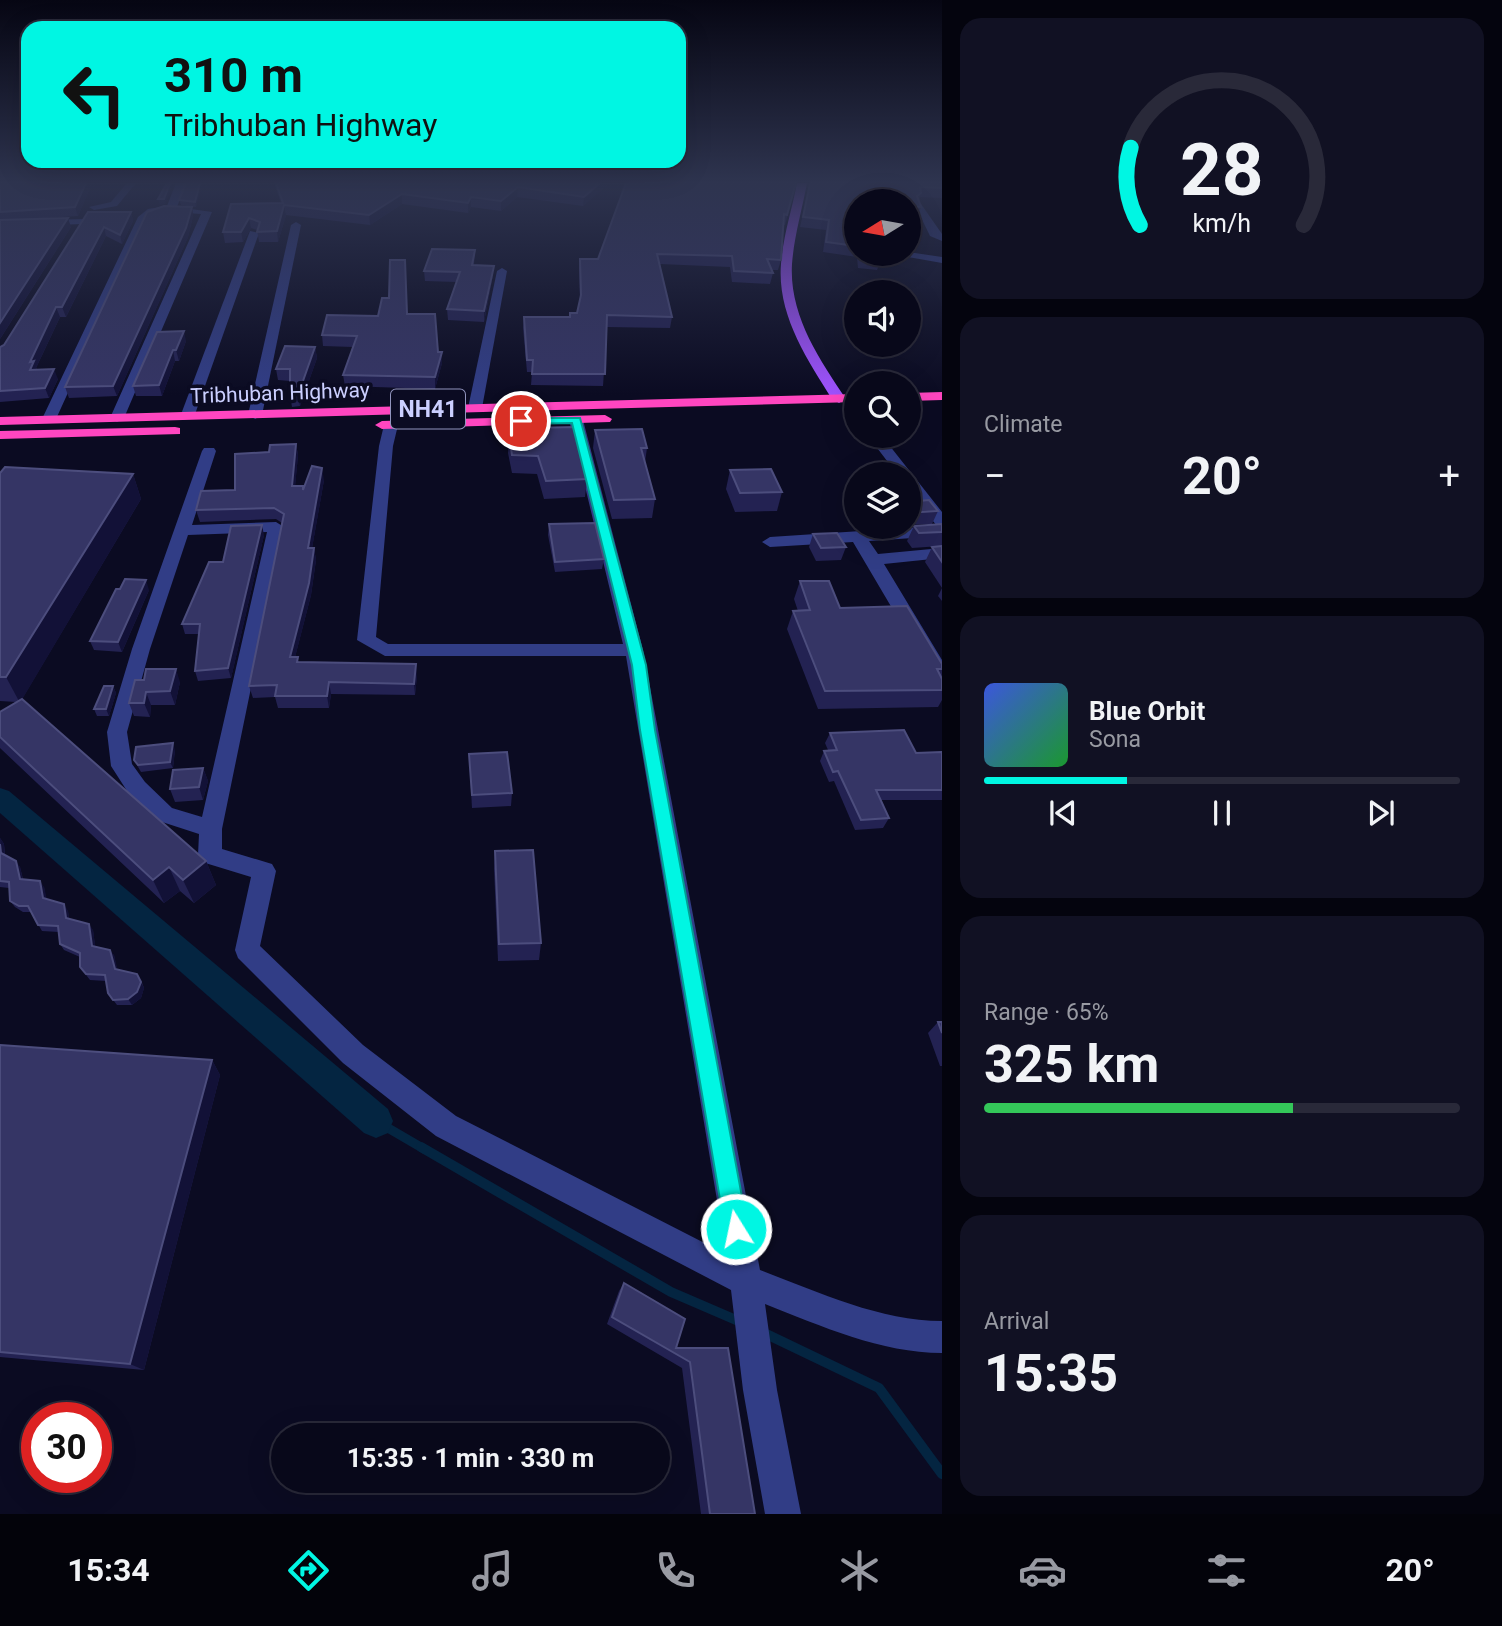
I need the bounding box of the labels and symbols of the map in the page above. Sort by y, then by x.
north arrow [844,189,920,266]
street label: Tribhuban Highway [190,378,370,408]
road number: NH41 [391,390,465,428]
pin [491,391,551,451]
position arrow [699,1192,773,1266]
speed limit sign: 30 [21,1402,112,1493]

